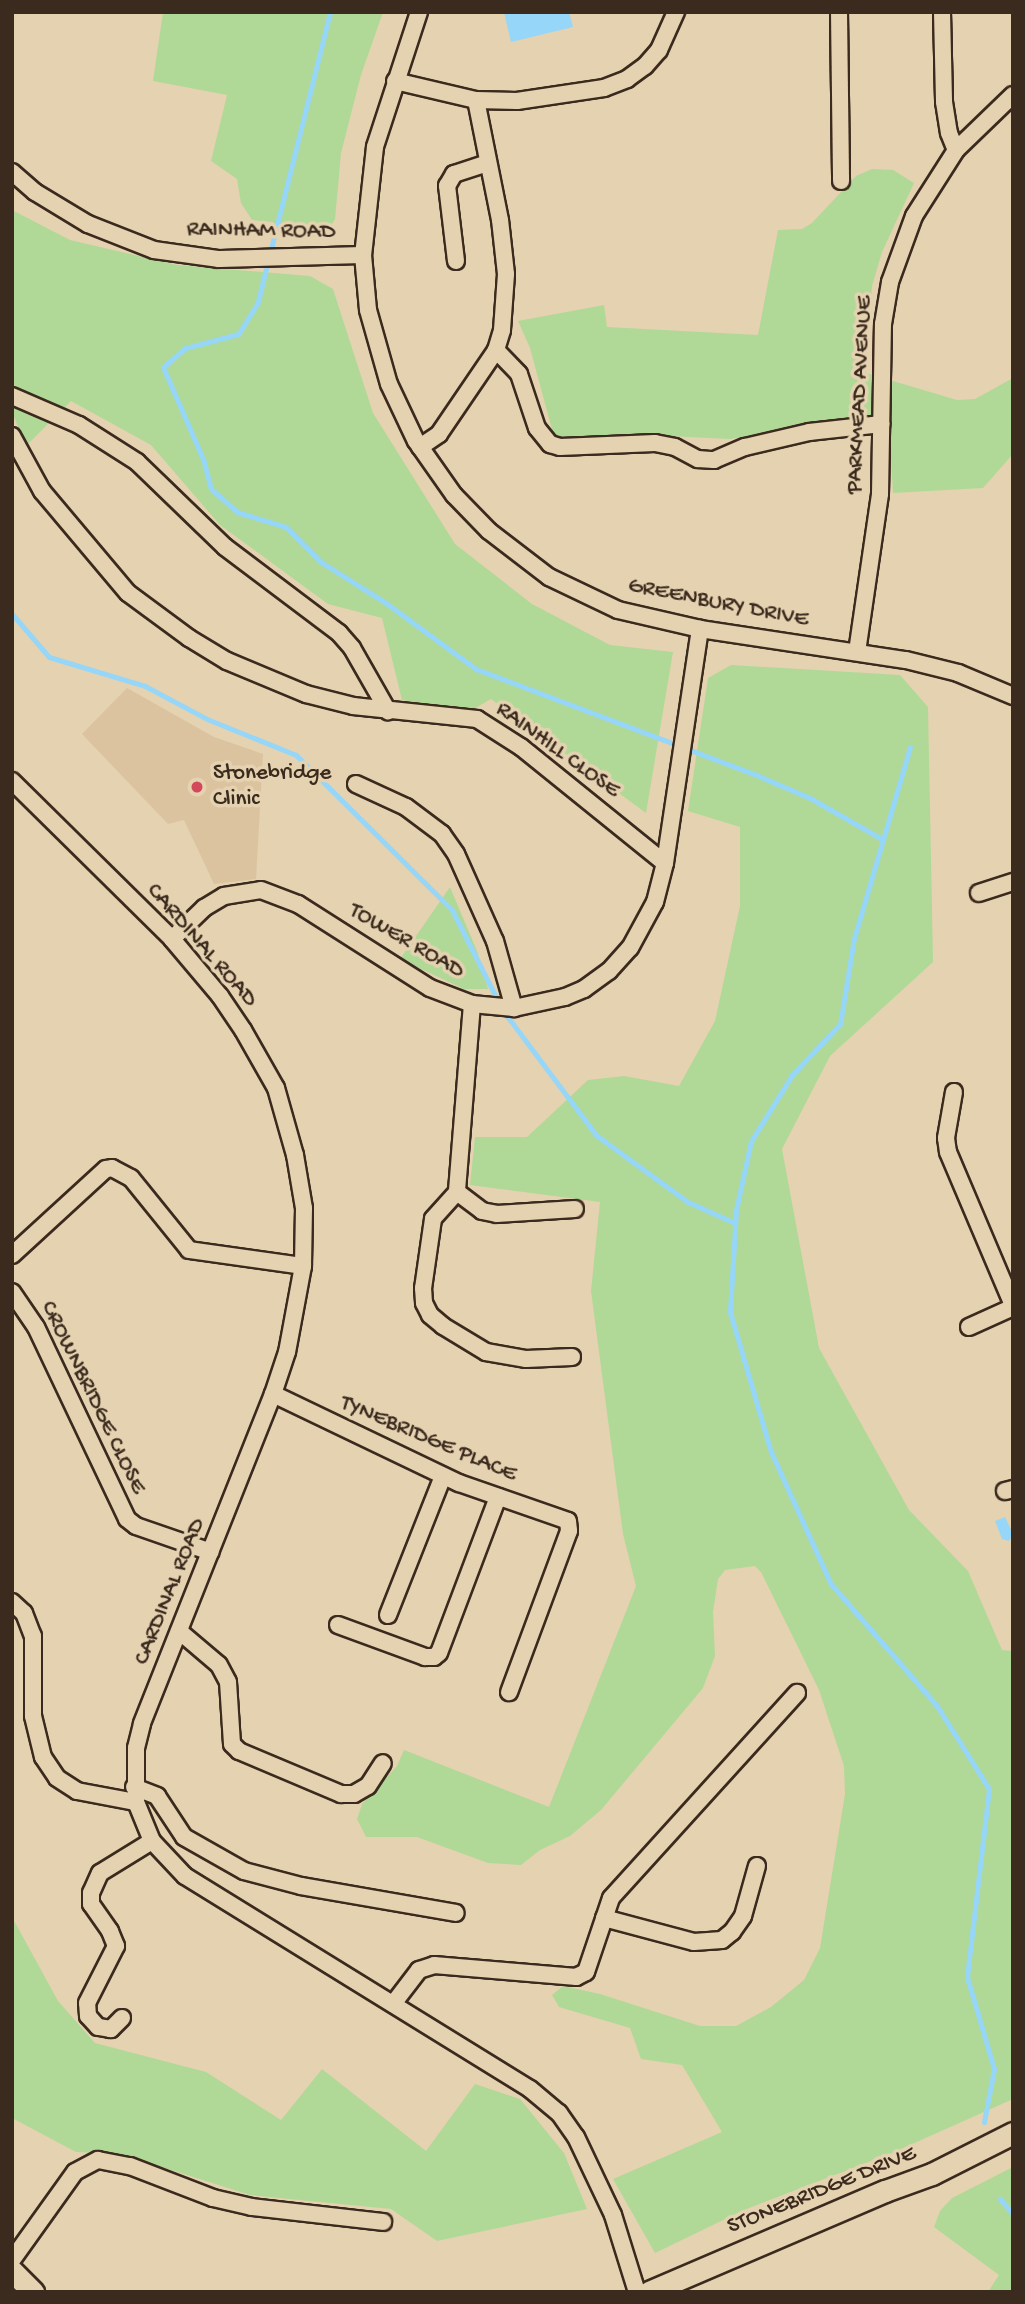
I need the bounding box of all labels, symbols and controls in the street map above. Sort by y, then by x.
street label: RAINHAM ROAD [186,217,336,247]
street label: PARKMEAD AVENUE [842,295,880,495]
street label: GREENBURY DRIVE [625,573,811,635]
street label: RAINHILL CLOSE [489,697,625,805]
place label: Stonebridge Clinic [213,760,331,814]
marker: Stonebridge Clinic [187,777,207,797]
street label: CARDINAL ROAD [140,878,262,1014]
street label: TOWER ROAD [343,898,469,986]
street label: CROWNBRIDGE CLOSE [33,1297,151,1499]
street label: TYNEBRIDGE PLACE [336,1390,520,1490]
street label: CARDINAL ROAD [129,1515,213,1669]
street label: STONEBRIDGE DRIVE [724,2141,920,2241]

